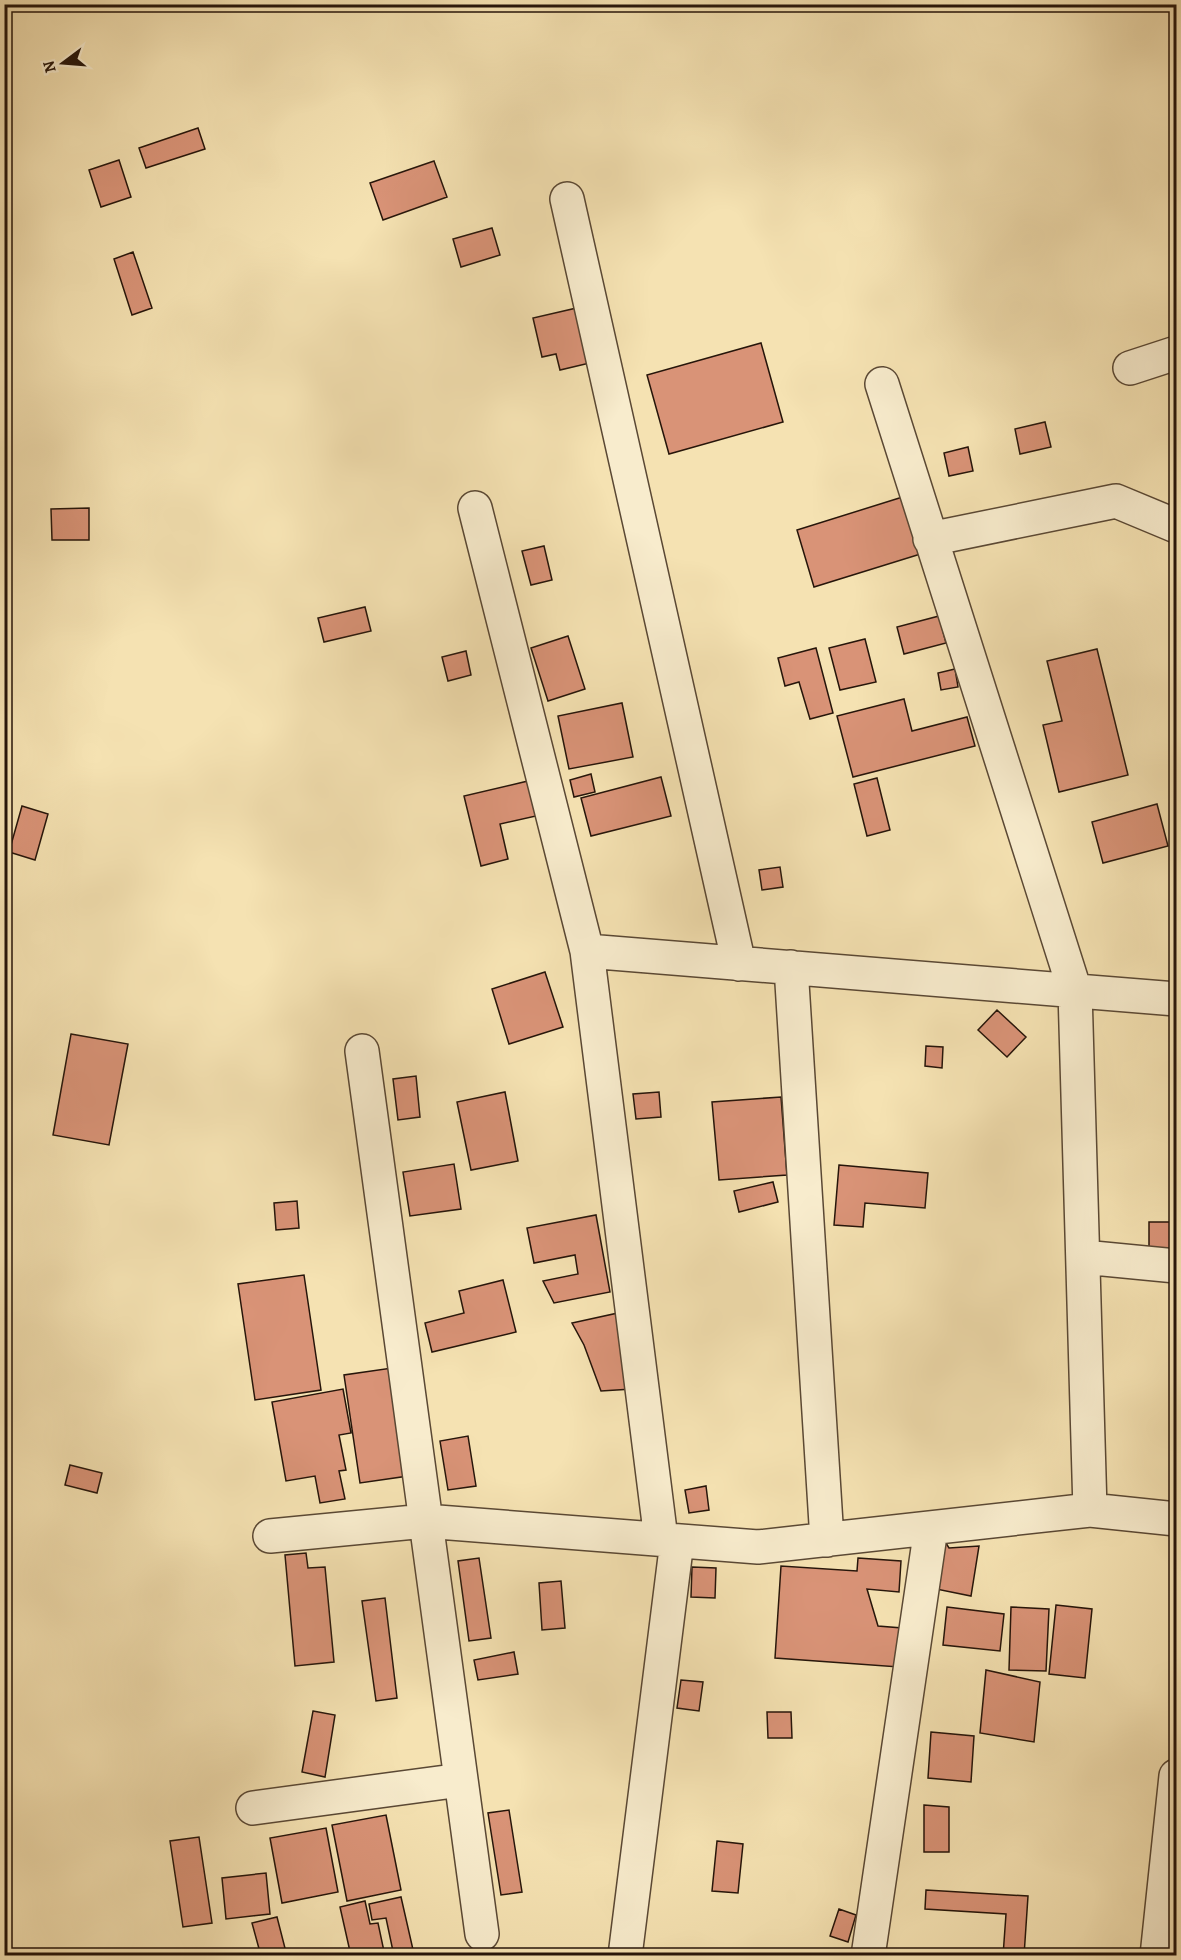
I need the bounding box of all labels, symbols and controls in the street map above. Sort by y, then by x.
north arrow [33,33,93,93]
text: N [37,58,62,75]

